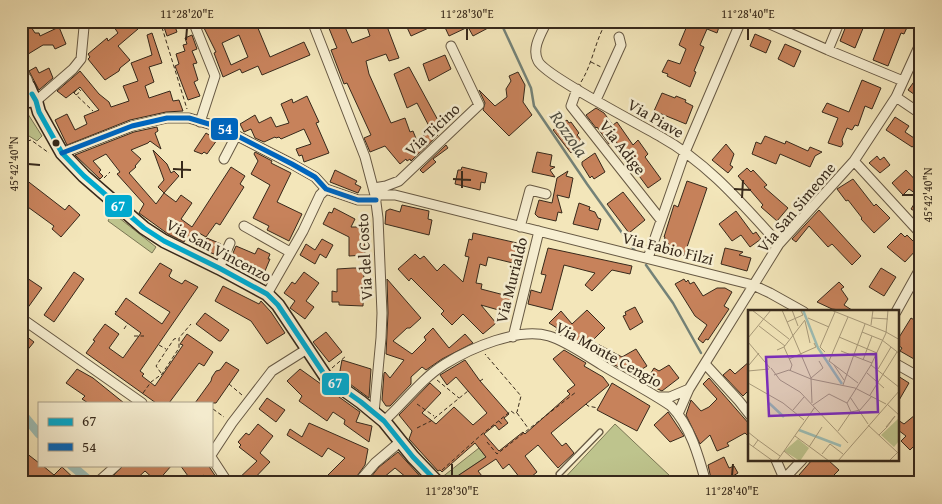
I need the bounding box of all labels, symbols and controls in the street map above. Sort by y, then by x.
text: 11°28'20"E [160,5,214,22]
text: 11°28'30"E [440,5,494,22]
text: 11°28'40"E [721,5,775,22]
street label: Via Piave [623,92,689,144]
street label: Via Ticino [399,97,465,161]
water label: Rozzola [543,104,596,163]
street label: Via Adige [594,114,652,180]
line badge: 54 [210,117,239,141]
text: 54 [218,119,232,139]
text: 45°42'40"N [5,136,22,192]
unlabelled marker [51,138,61,148]
street label: Via San Simeone [751,157,841,257]
text: 45°42'40"N [919,167,936,223]
line badge: 67 [104,194,133,218]
text: 67 [111,196,125,216]
street label: Via San Vincenzo [162,212,276,288]
street label: Via del Costo [350,213,378,301]
street label: Via Fabio Filzi [620,225,717,271]
street label: Via Murialdo [489,235,533,325]
inset map [748,310,900,462]
street label: Via Monte Cengio [551,315,667,393]
line badge: 67 [321,372,350,396]
text: 67 [328,373,342,393]
legend [38,402,212,466]
text: 67 [82,410,96,431]
text: 54 [82,436,96,457]
text: 11°28'30"E [425,482,479,499]
text: 11°28'40"E [705,482,759,499]

